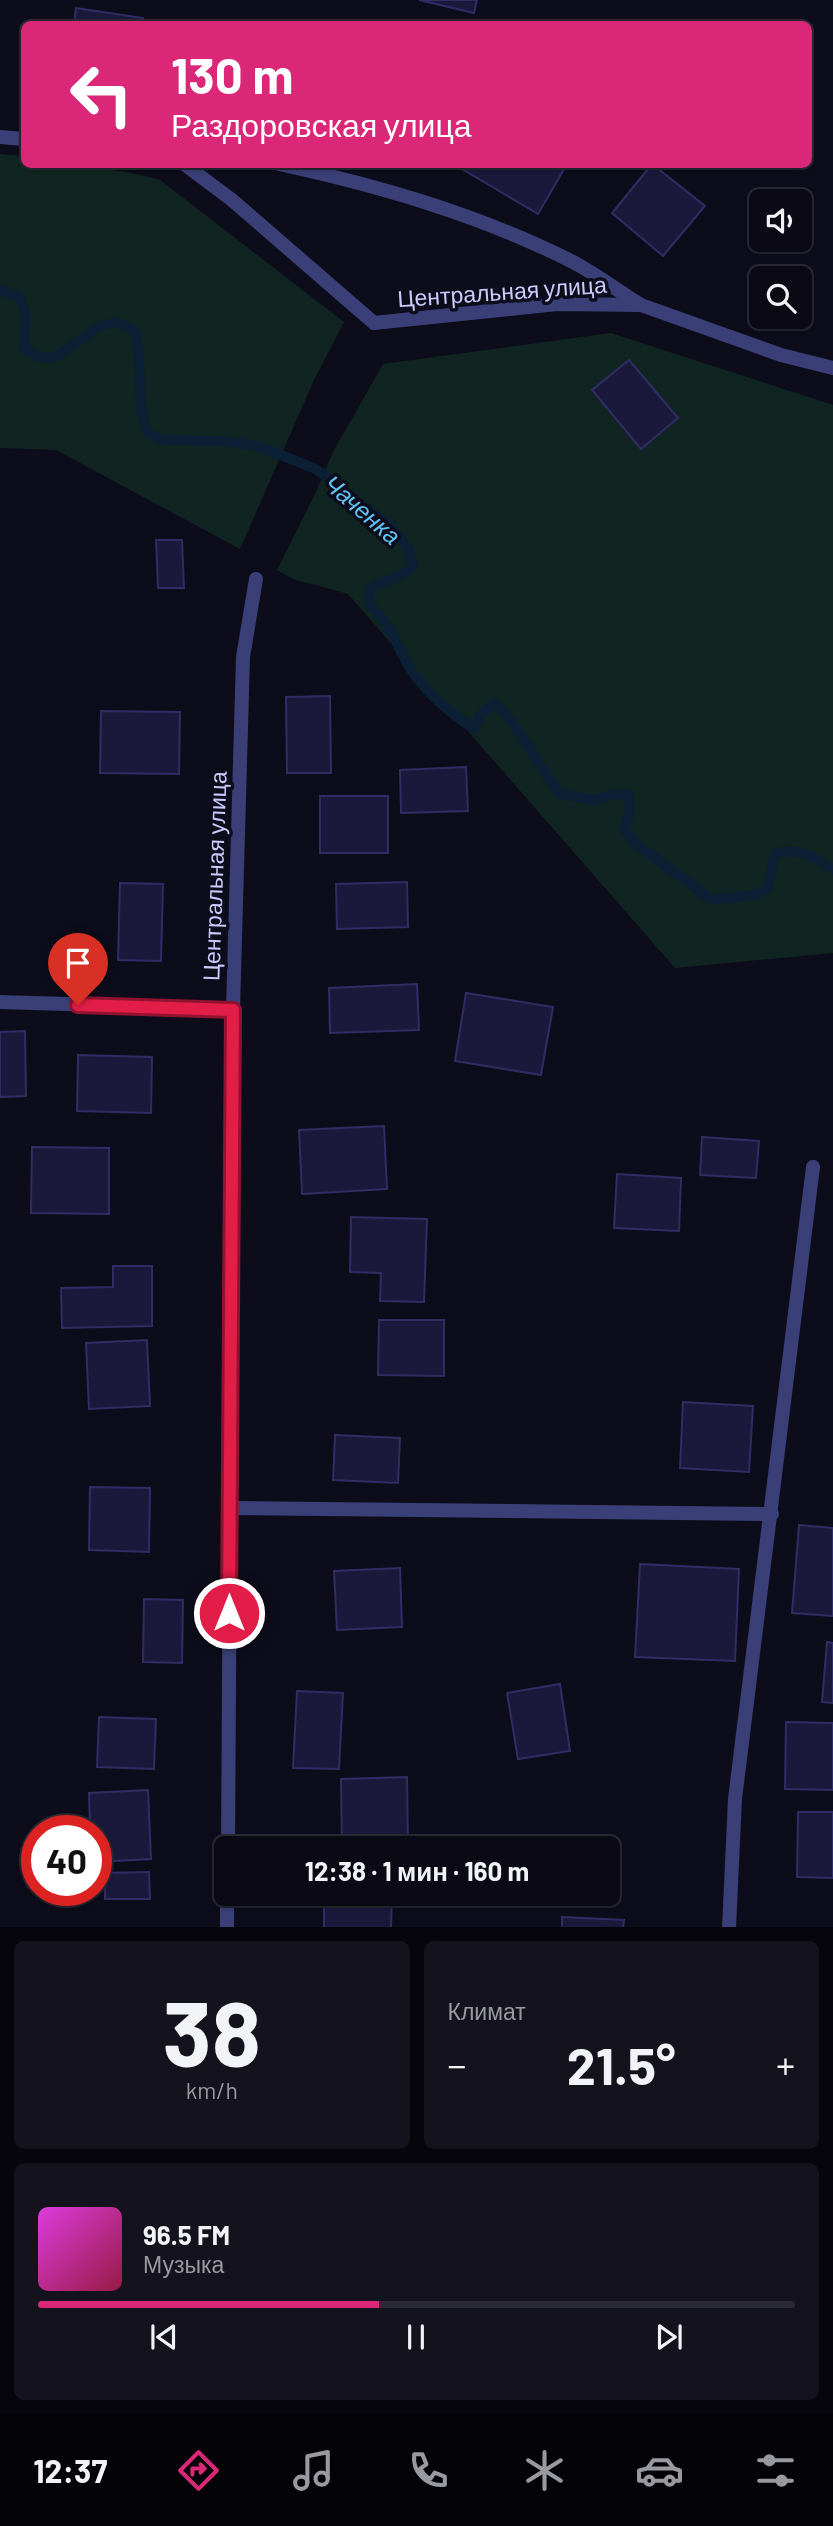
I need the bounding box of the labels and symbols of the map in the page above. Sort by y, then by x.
street label: Центральная улица [396,270,608,312]
water label: Чаченка [319,468,407,550]
street label: Центральная улица [196,770,232,981]
pin [48,933,108,1005]
position arrow [192,1576,266,1650]
speed limit sign: 40 [21,1815,112,1906]

